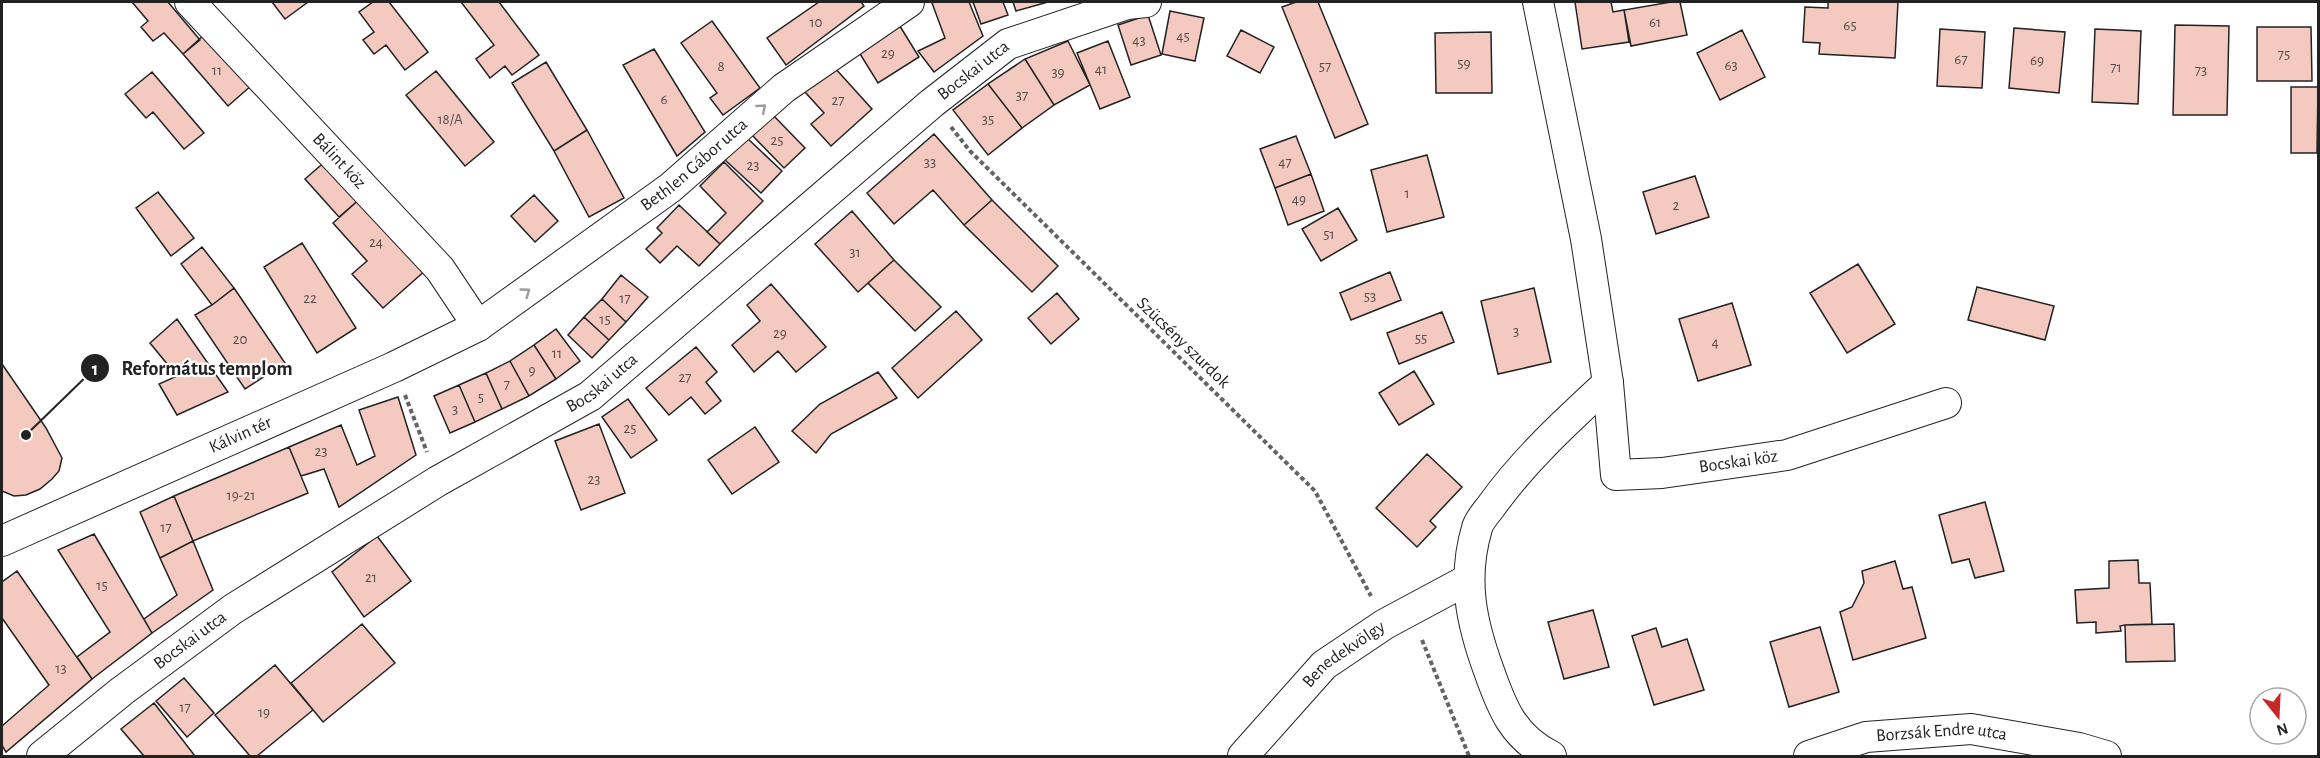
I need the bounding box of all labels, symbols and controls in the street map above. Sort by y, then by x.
house number: 10 [809,15,823,30]
house number: 61 [1649,15,1661,30]
house number: 65 [1843,18,1857,33]
house number: 45 [1176,29,1190,44]
house number: 43 [1132,33,1146,48]
street label: Bocskai utca [934,37,1013,104]
house number: 29 [881,46,895,61]
house number: 75 [2278,47,2290,62]
house number: 67 [1954,52,1968,67]
house number: 69 [2030,53,2044,68]
house number: 59 [1457,56,1471,71]
house number: 63 [1724,58,1738,73]
house number: 8 [717,59,725,74]
house number: 57 [1319,59,1331,74]
house number: 71 [2110,60,2122,75]
house number: 41 [1095,62,1107,77]
house number: 11 [212,63,222,78]
house number: 73 [2195,63,2207,78]
house number: 39 [1051,65,1065,80]
house number: 37 [1016,88,1028,103]
house number: 6 [660,92,668,107]
house number: 27 [831,93,845,108]
one-way arrow [755,104,766,115]
house number: 18/A [437,112,463,127]
house number: 35 [982,112,994,127]
street label: Bethlen Gábor utca [638,115,751,215]
street label: Bálint köz [309,130,369,192]
house number: 25 [770,133,784,148]
house number: 33 [924,155,936,170]
house number: 47 [1278,155,1292,170]
house number: 23 [746,158,760,173]
house number: 1 [1404,186,1410,201]
house number: 49 [1292,192,1306,207]
house number: 2 [1673,198,1680,213]
house number: 51 [1323,227,1335,242]
house number: 24 [369,235,383,250]
house number: 31 [849,245,861,260]
one-way arrow [519,288,530,299]
house number: 53 [1364,289,1376,304]
house number: 22 [303,291,317,306]
house number: 17 [619,291,631,306]
street label: Szücsény szurdok [1133,294,1234,392]
house number: 15 [599,312,611,327]
house number: 3 [1513,324,1519,339]
house number: 29 [773,326,787,341]
house number: 55 [1415,331,1427,346]
house number: 20 [233,332,247,347]
house number: 4 [1711,335,1719,350]
house number: 11 [552,346,562,361]
callout: Református templom [80,349,305,387]
street label: Bocskai utca [563,350,641,416]
text: Református templom [121,359,293,379]
text: 1 [92,361,98,379]
house number: 9 [528,363,536,378]
house number: 27 [678,370,692,385]
house number: 7 [504,377,510,392]
house number: 5 [478,390,484,405]
house number: 3 [452,402,458,417]
street label: Kálvin tér [207,413,275,457]
house number: 25 [623,421,637,436]
house number: 23 [314,444,328,459]
street label: Bocskai köz [1698,447,1779,477]
house number: 23 [587,472,601,487]
house number: 19-21 [227,488,255,503]
house number: 17 [160,520,172,535]
house number: 21 [365,570,377,585]
house number: 15 [96,578,108,593]
street label: Bocskai utca [151,608,230,673]
street label: Benedekvölgy [1299,618,1389,691]
house number: 13 [55,661,67,676]
north arrow [2248,686,2308,746]
house number: 17 [179,700,191,715]
house number: 19 [258,705,270,720]
street label: Borzsák Endre utca [1875,720,2008,745]
text: N [2275,720,2290,739]

